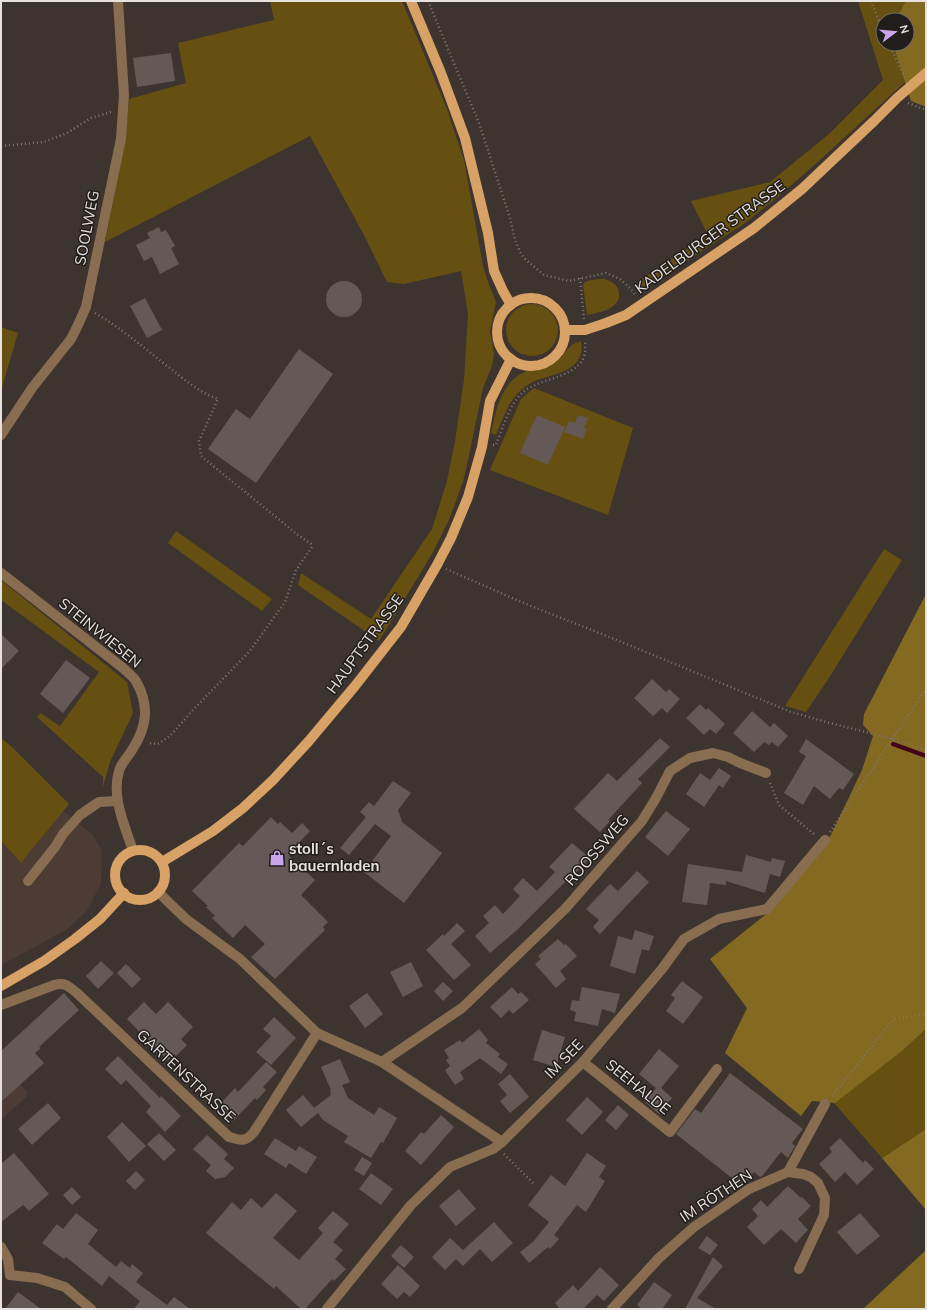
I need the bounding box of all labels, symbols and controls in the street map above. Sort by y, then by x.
north arrow [875,12,915,52]
text: N [897,23,912,35]
street label: KADELBURGER STRASSE [631,176,789,297]
street label: SOOLWEG [70,189,103,267]
street label: HAUPTSTRASSE [322,590,407,697]
street label: STEINWIESEN [55,594,145,672]
street label: ROOSSWEG [560,810,633,889]
place label: stoll´s bauernladen [289,839,379,875]
shop icon: stoll´s bauernladen [268,849,286,867]
street label: GARTENSTRASSE [133,1025,240,1126]
street label: IM SEE [540,1035,587,1082]
street label: SEEHALDE [602,1055,675,1119]
street label: IM RÖTHEN [676,1165,755,1226]

